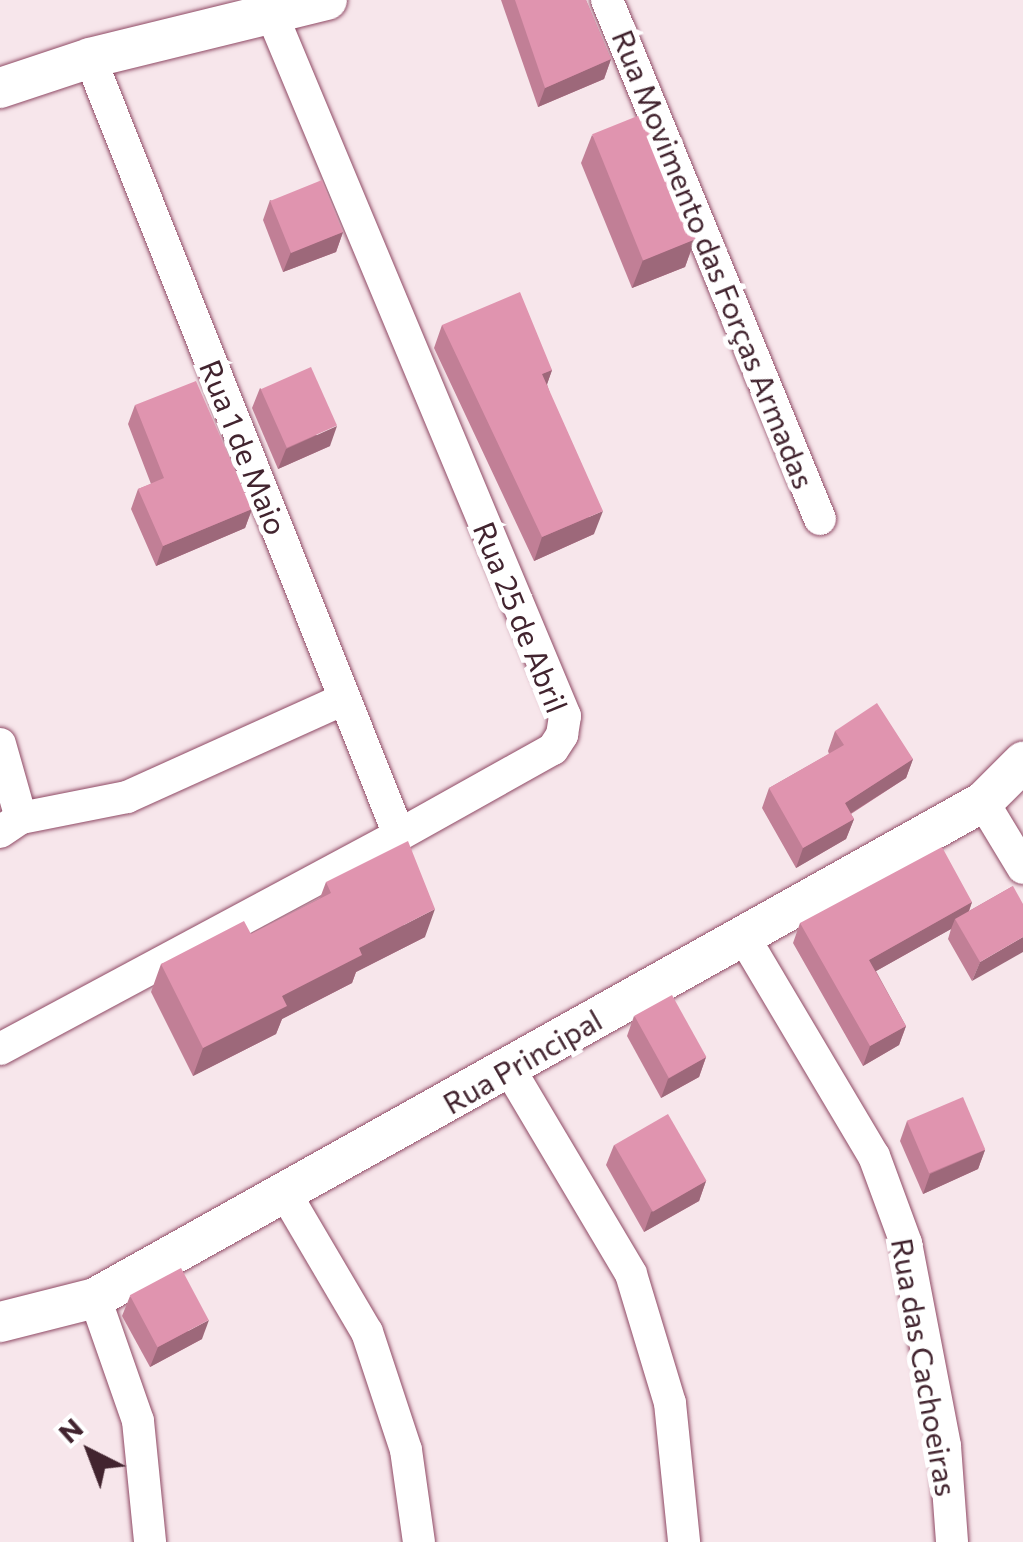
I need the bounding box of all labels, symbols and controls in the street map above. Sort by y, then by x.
street label: Rua Movimento das Forças Armadas [605,24,823,494]
street label: Rua 1 de Maio [193,354,295,540]
street label: Rua 25 de Abril [466,516,576,718]
street label: Rua Principal [436,1001,608,1121]
street label: Rua das Cachoeiras [885,1235,965,1499]
north arrow [40,1402,140,1502]
text: N [51,1410,89,1449]

